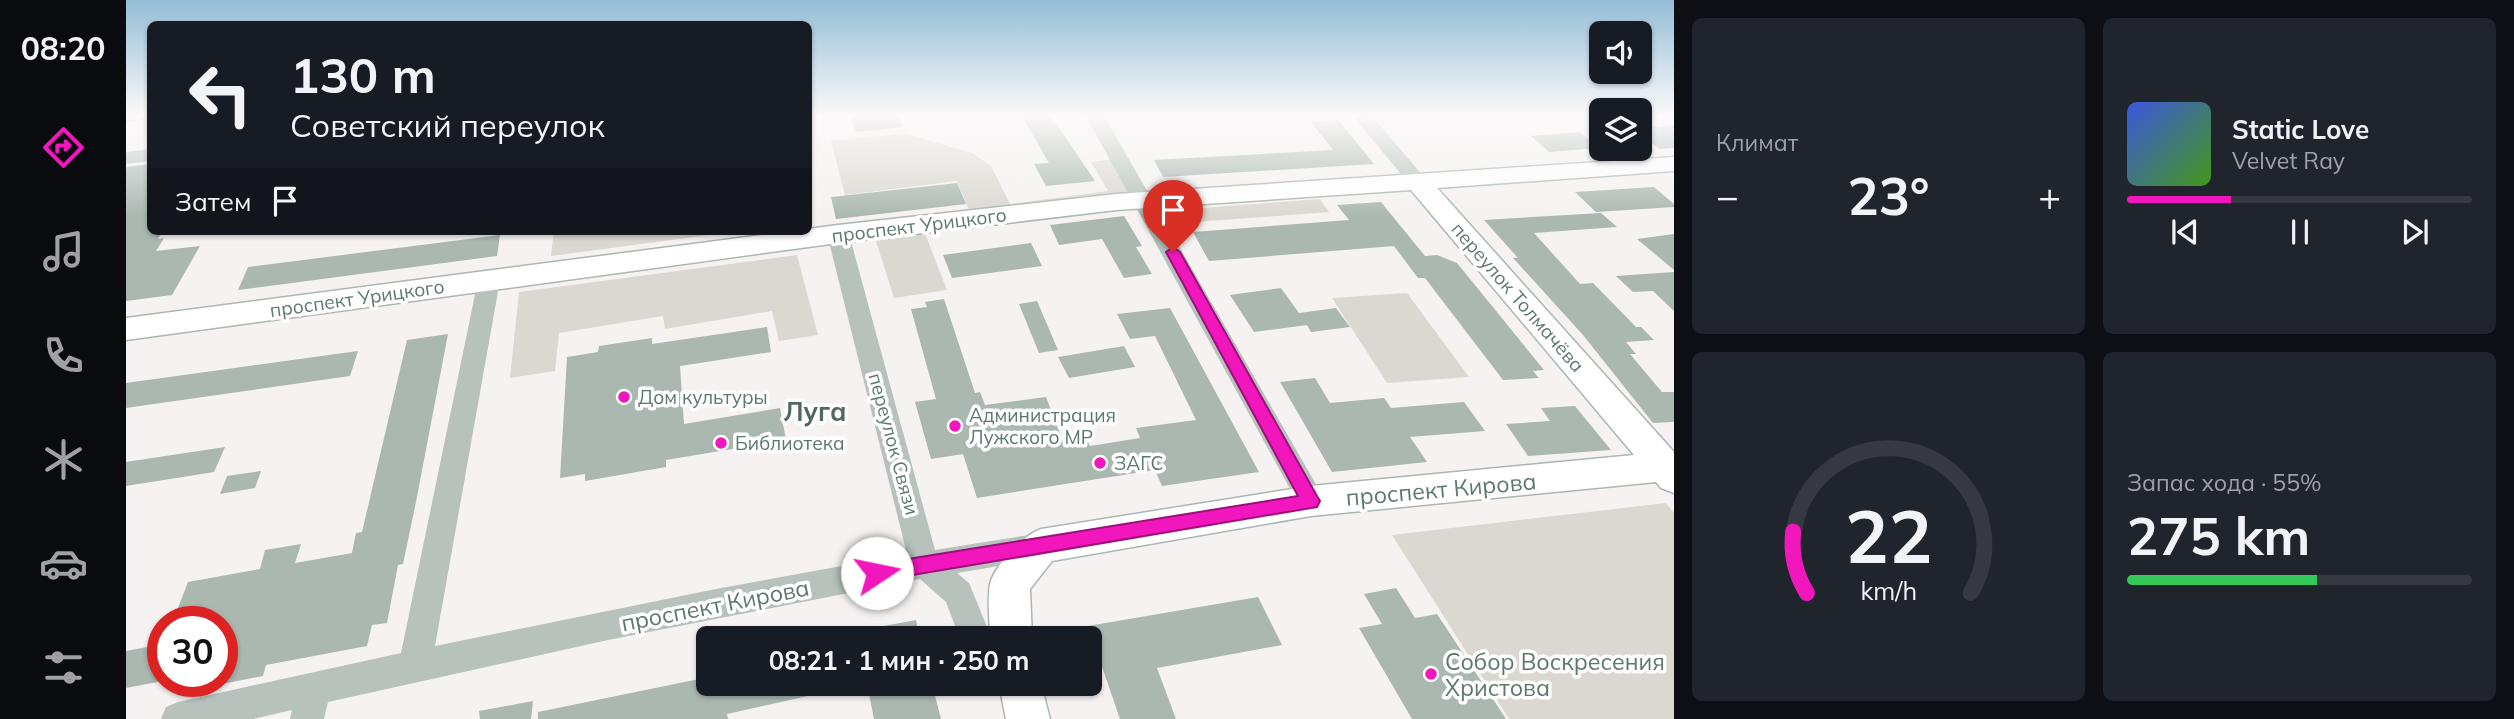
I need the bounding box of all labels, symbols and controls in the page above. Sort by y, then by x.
map controls [1589,21,1652,161]
button: sound [1589,21,1652,84]
text: 08:20 [21,28,105,68]
text: 130 m [290,44,436,105]
icon: left [175,49,266,140]
button: layers [1589,98,1652,161]
text: Советский переулок [290,105,605,145]
text: Static Love [2232,113,2369,146]
icon: directions [39,123,88,172]
text: Климат [1716,128,1798,157]
text: Velvet Ray [2232,146,2345,175]
text: 23° [1847,163,1930,228]
text: − [1716,172,1739,220]
text: + [2038,172,2061,220]
pin [1143,180,1203,252]
icon: arrive [266,182,304,220]
text: Затем [175,185,252,218]
icon: arrive [1154,191,1192,229]
street label: проспект Урицкого [830,202,1008,248]
icon: previous [2166,213,2204,251]
icon: pause [2281,213,2319,251]
icon: next [2396,213,2434,251]
street label: переулок Толмачёва [1446,217,1590,377]
icon: music [39,227,88,276]
street label: проспект Урицкого [268,274,446,322]
icon: phone [39,331,88,380]
street label: переулок Связи [864,370,924,518]
place label: Дом культуры [638,385,768,409]
marker: Дом культуры [616,389,632,405]
district label: Луга [783,395,847,428]
place label: Администрация Лужского МР [969,403,1116,449]
marker: Администрация Лужского МР [947,418,963,434]
place label: Библиотека [735,431,844,455]
icon: climate [39,435,88,484]
marker: Библиотека [713,435,729,451]
place label: ЗАГС [1114,451,1164,475]
marker: ЗАГС [1092,455,1108,471]
street label: проспект Кирова [1345,466,1537,512]
text: Запас хода · 55% [2127,468,2322,497]
text: 22 [1845,490,1932,581]
text: 275 km [2127,503,2310,568]
position arrow [840,536,914,610]
icon: car [39,539,88,588]
street label: проспект Кирова [618,573,812,637]
text: km/h [1860,574,1917,605]
speed limit sign: 30 [147,606,238,697]
icon: filters [39,643,88,692]
text: 08:21 · 1 мин · 250 m [769,644,1029,677]
place label: Собор Воскресения Христова [1445,647,1665,702]
marker: Собор Воскресения Христова [1423,666,1439,682]

